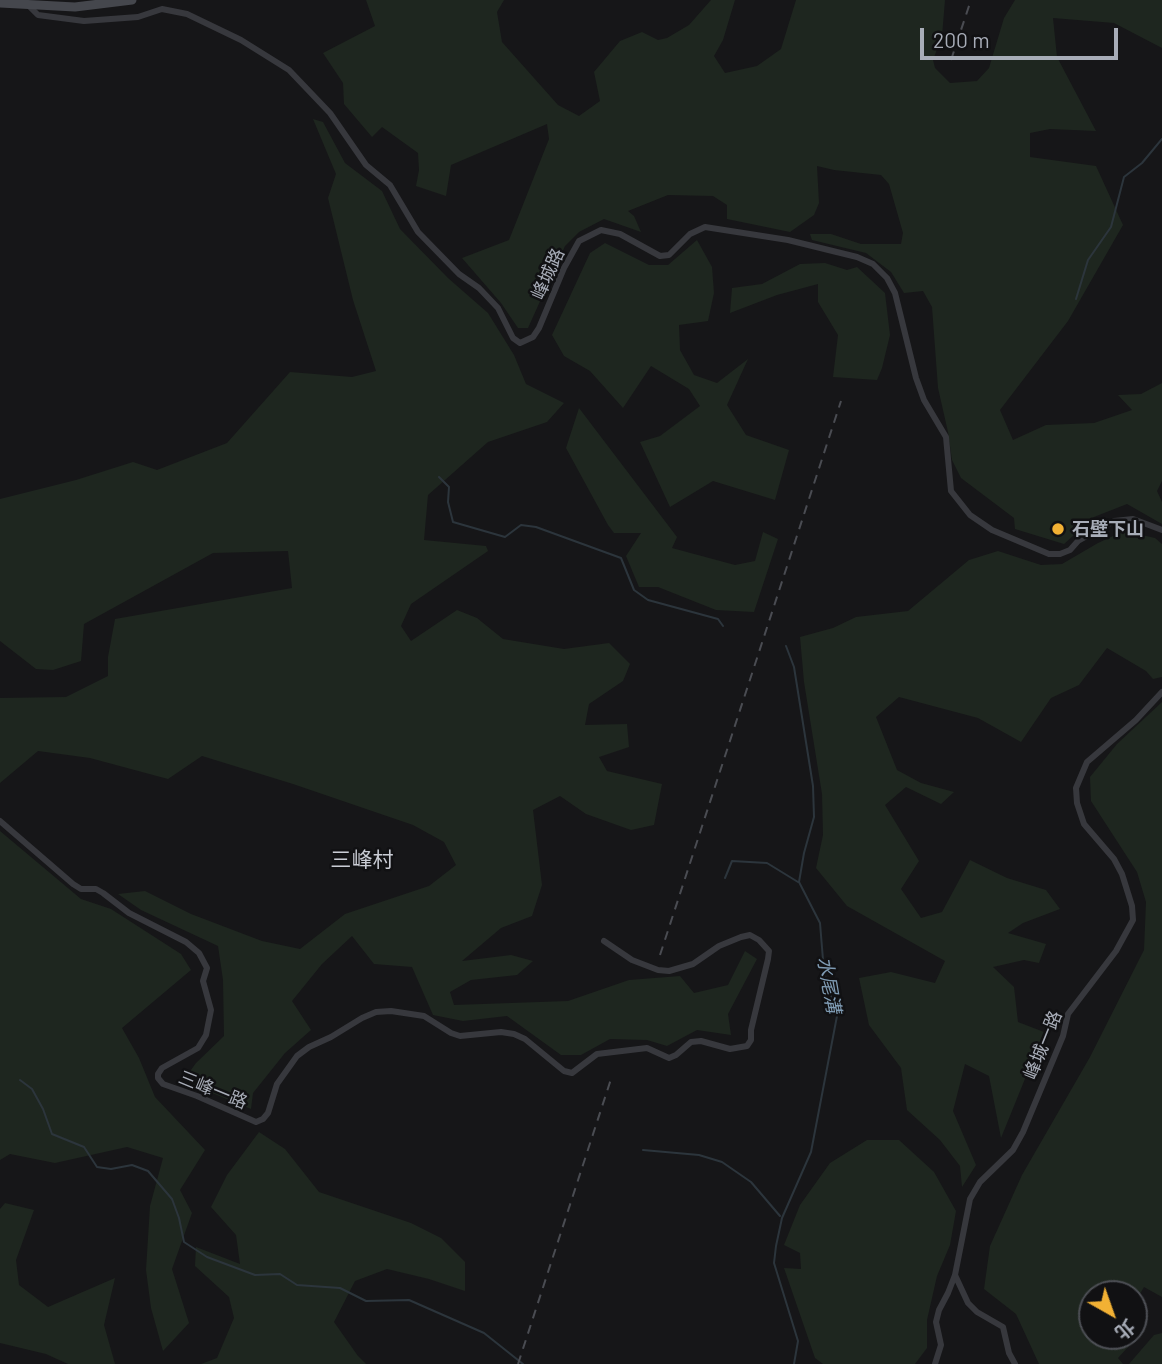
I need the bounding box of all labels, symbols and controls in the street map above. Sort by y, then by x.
scale bar [924,14,1122,58]
text: 200 m [933,27,990,52]
street label: 峰城路 [527,245,569,303]
place label: 石壁下山 [1072,518,1144,540]
marker: 石壁下山 [1050,521,1066,537]
district label: 三峰村 [331,847,393,873]
water label: 水尾溝 [813,955,845,1015]
street label: 峰城一路 [1020,1008,1066,1082]
street label: 三峰一路 [176,1067,250,1113]
north arrow [1078,1280,1148,1350]
text: 北 [1111,1315,1140,1345]

